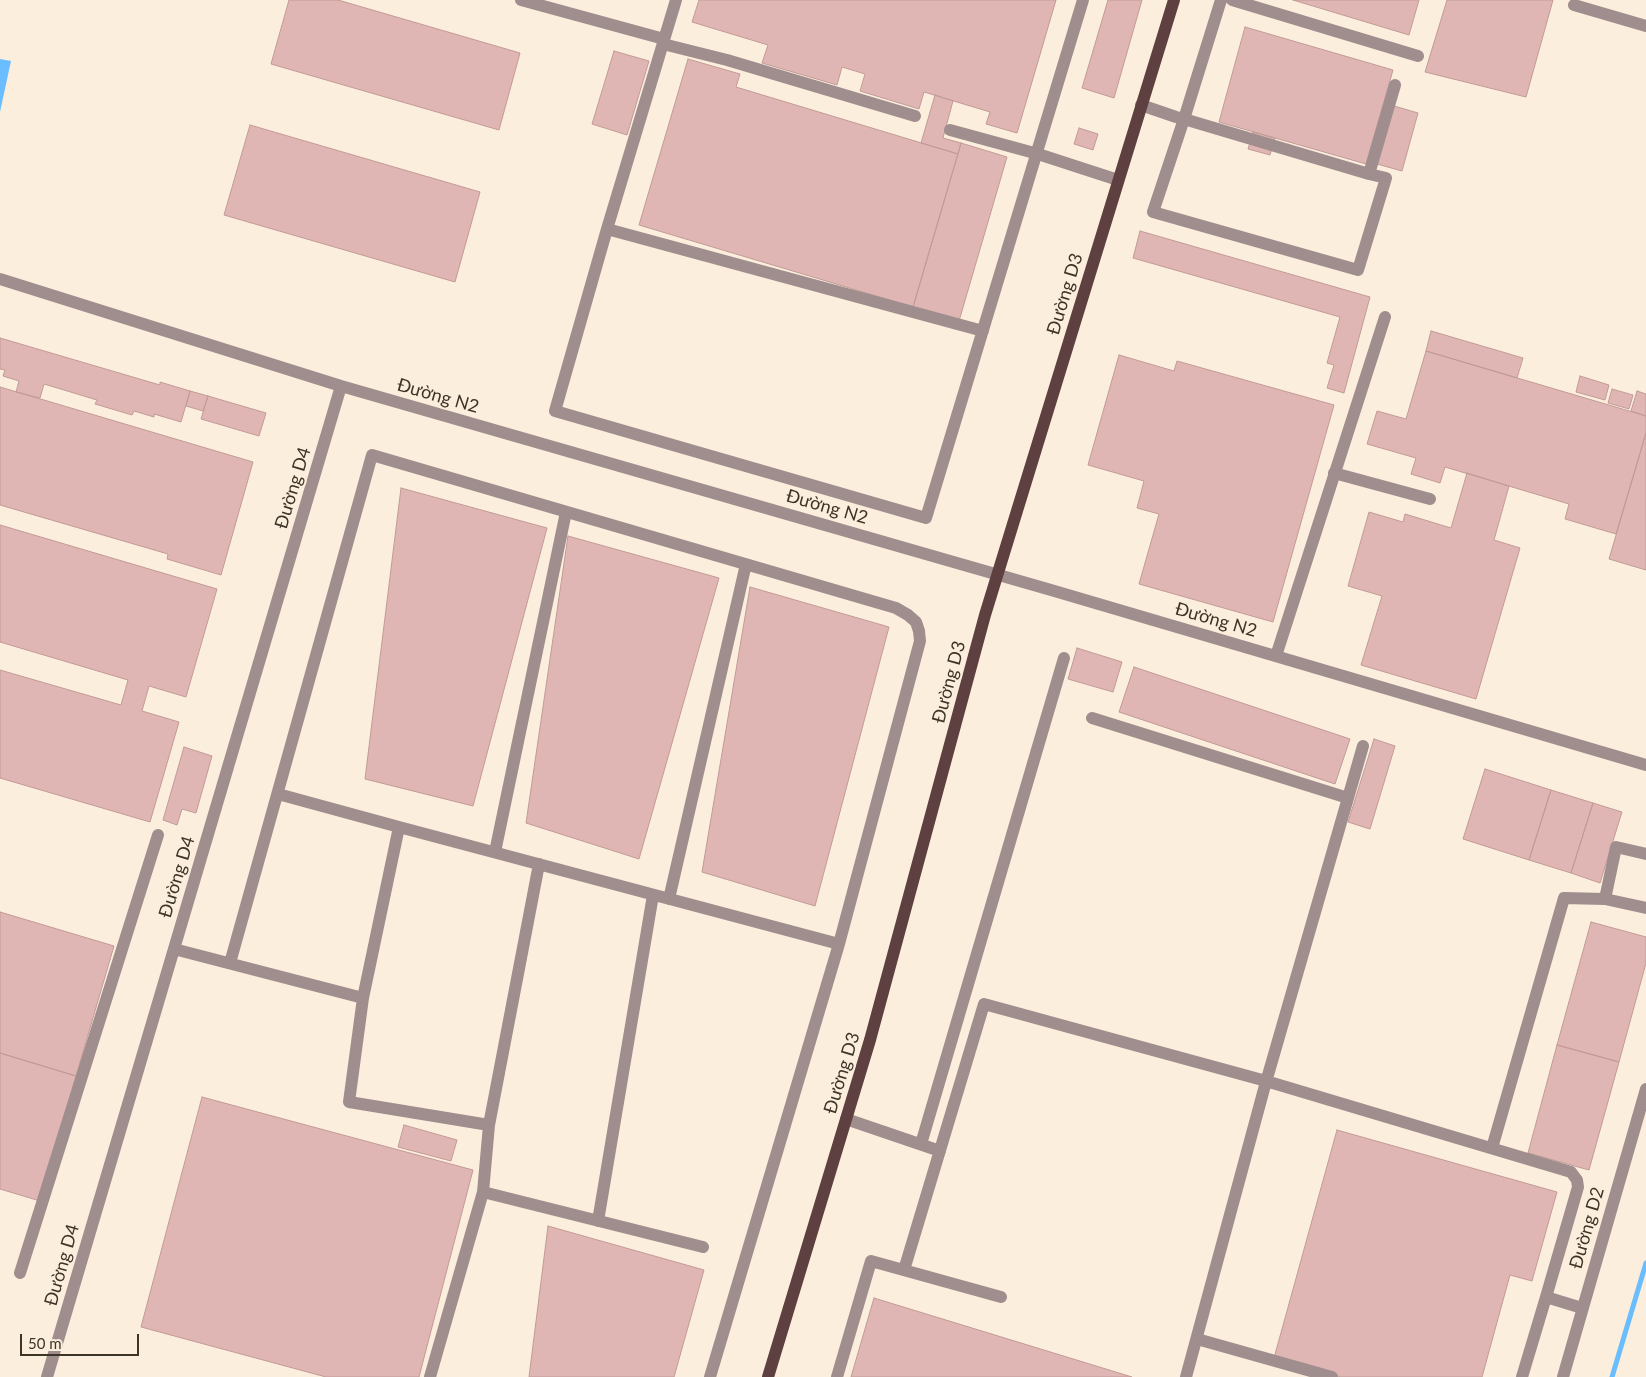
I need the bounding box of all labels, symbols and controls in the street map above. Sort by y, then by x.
street label: Đường D3 [1042,251,1088,337]
street label: Đường N2 [395,374,481,418]
street label: Đường D4 [270,445,316,531]
street label: Đường N2 [784,485,870,529]
street label: Đường N2 [1173,598,1259,642]
street label: Đường D3 [928,639,970,725]
street label: Đường D4 [154,834,200,920]
street label: Đường D3 [819,1030,865,1116]
street label: Đường D2 [1565,1185,1609,1271]
street label: Đường D4 [40,1222,84,1308]
scale bar [22,1324,141,1356]
text: 50 m [28,1334,62,1352]

